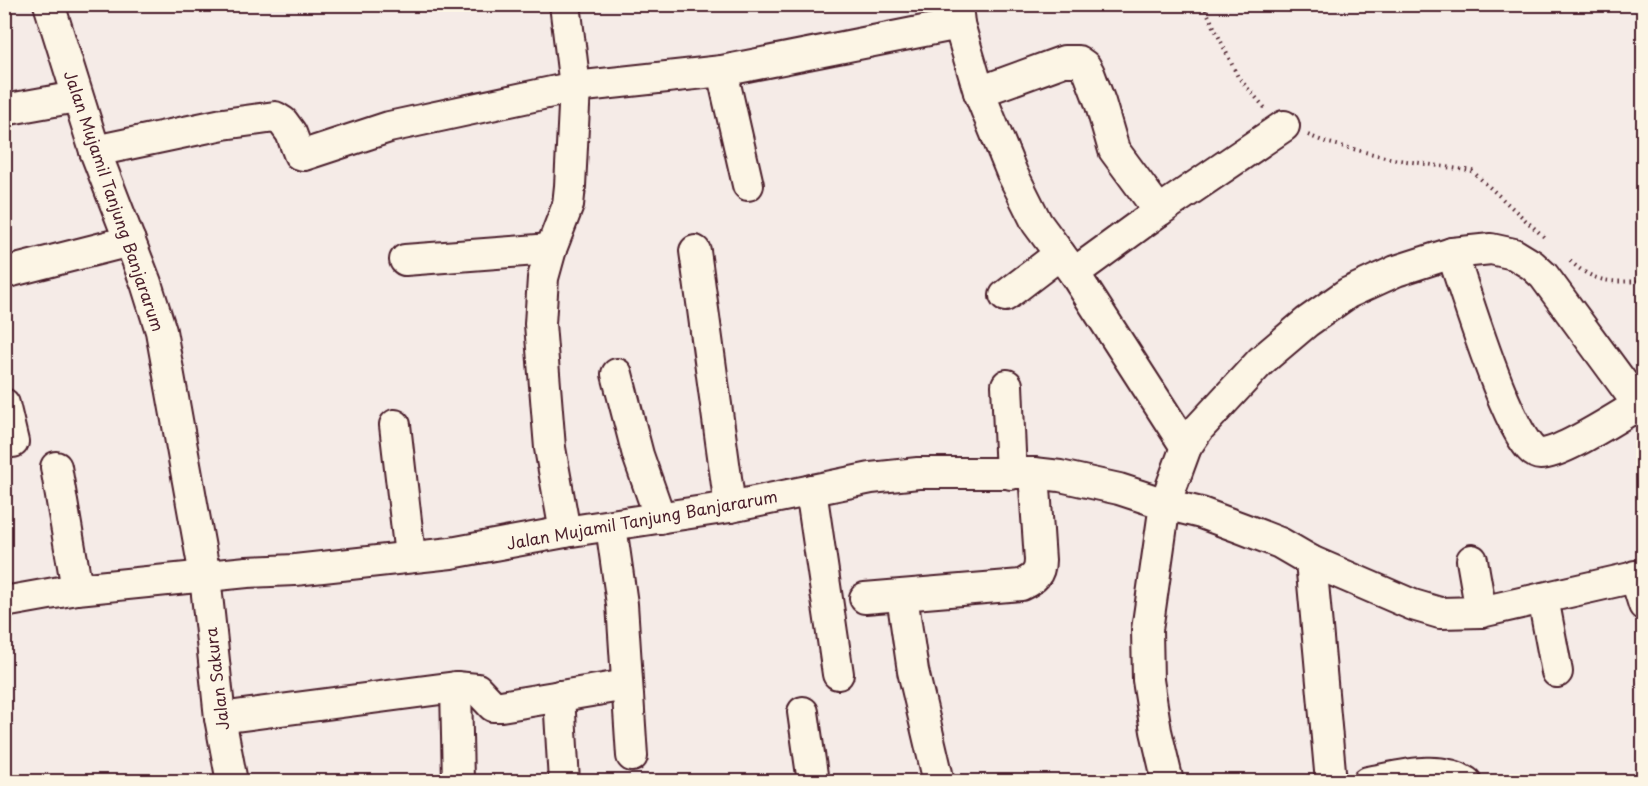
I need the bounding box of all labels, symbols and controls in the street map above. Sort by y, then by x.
street label: Jalan Mujamil Tanjung Banjararum [59,67,171,334]
street label: Jalan Mujamil Tanjung Banjararum [504,483,779,555]
street label: Jalan Sakura [198,626,234,732]

